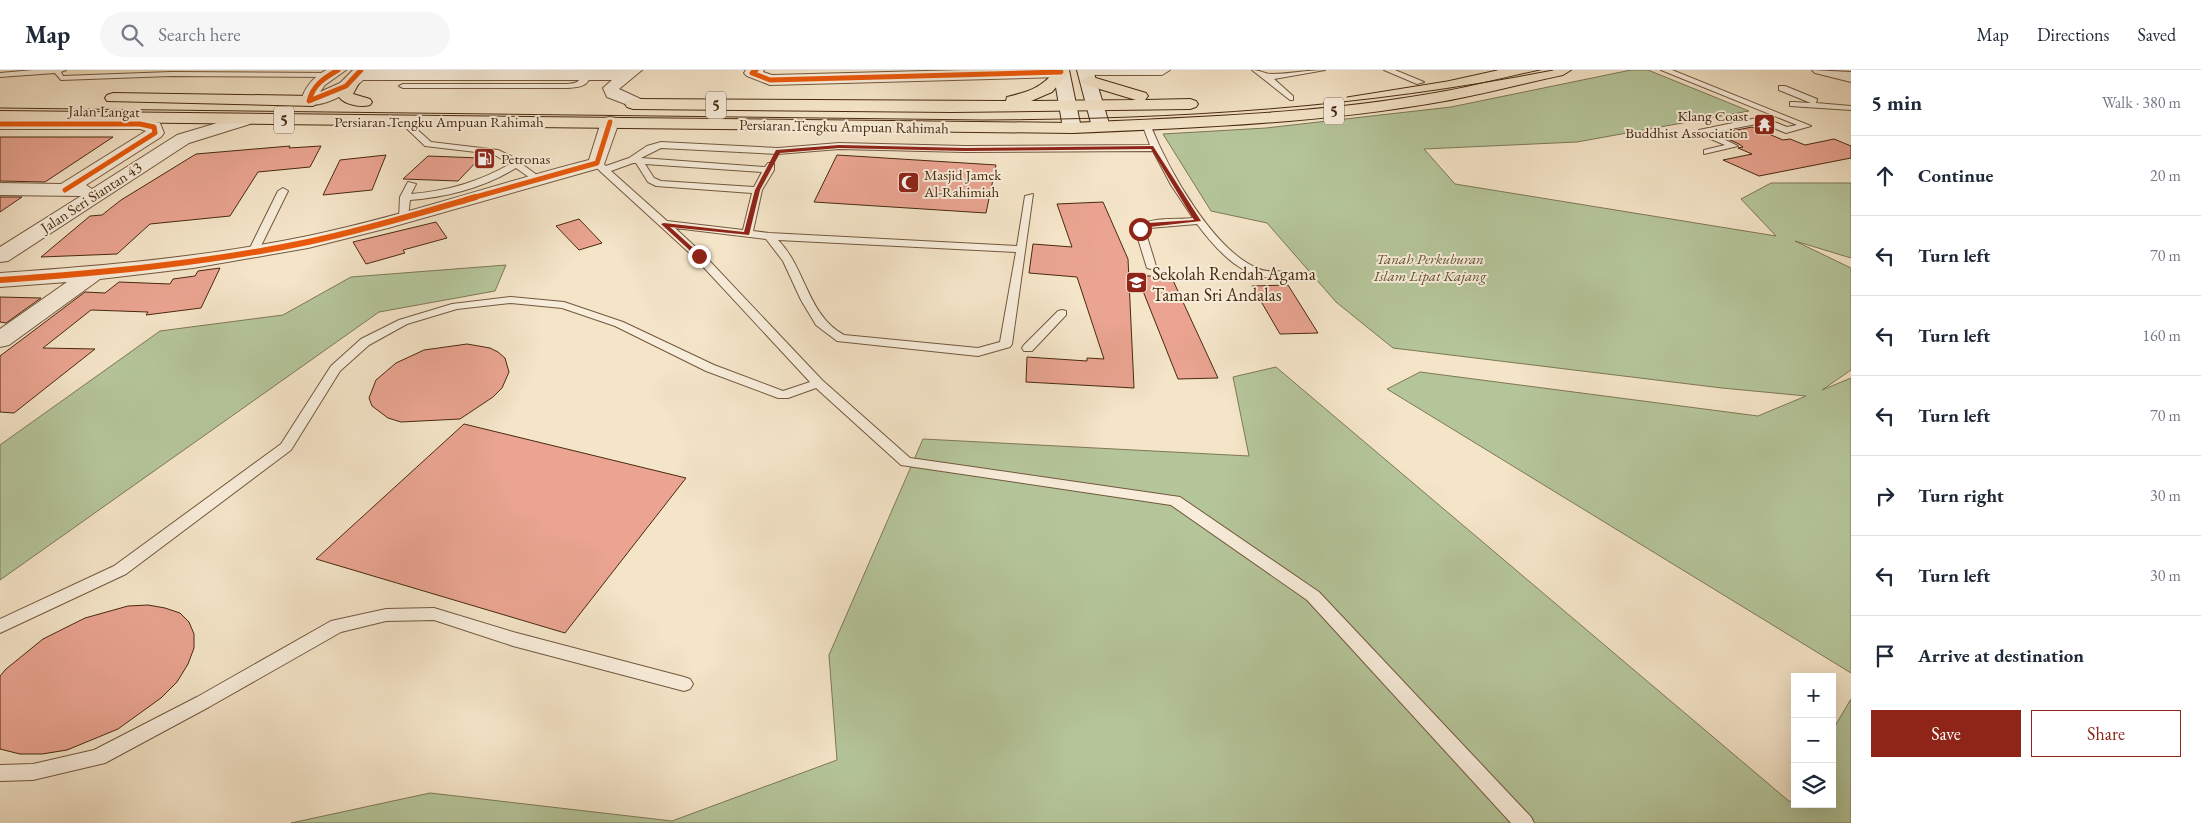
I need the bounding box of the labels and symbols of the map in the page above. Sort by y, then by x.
road number: 5 [706,92,726,118]
road number: 5 [1324,97,1344,124]
street label: Jalan Langat [66,101,140,121]
road number: 5 [274,106,294,134]
place label: Klang Coast Buddhist Association [1625,106,1748,142]
street label: Persiaran Tengku Ampuan Rahimah [334,112,544,131]
temple icon: Klang Coast Buddhist Association [1752,112,1776,136]
street label: Persiaran Tengku Ampuan Rahimah [739,115,949,137]
fuel station icon: Petronas [473,146,497,170]
place label: Petronas [501,149,550,168]
street label: Jalan Seri Siantan 43 [35,157,145,238]
place label: Masjid Jamek Al-Rahimiah [923,165,1002,201]
mosque icon: Masjid Jamek Al-Rahimiah [896,171,920,195]
route start [1129,218,1152,241]
route end [688,245,711,268]
park label: Tanah Perkuburan Islam Lipat Kajang [1373,249,1487,285]
place label: Sekolah Rendah Agama Taman Sri Andalas [1152,262,1317,306]
school or university icon: Sekolah Rendah Agama Taman Sri Andalas [1124,271,1148,295]

